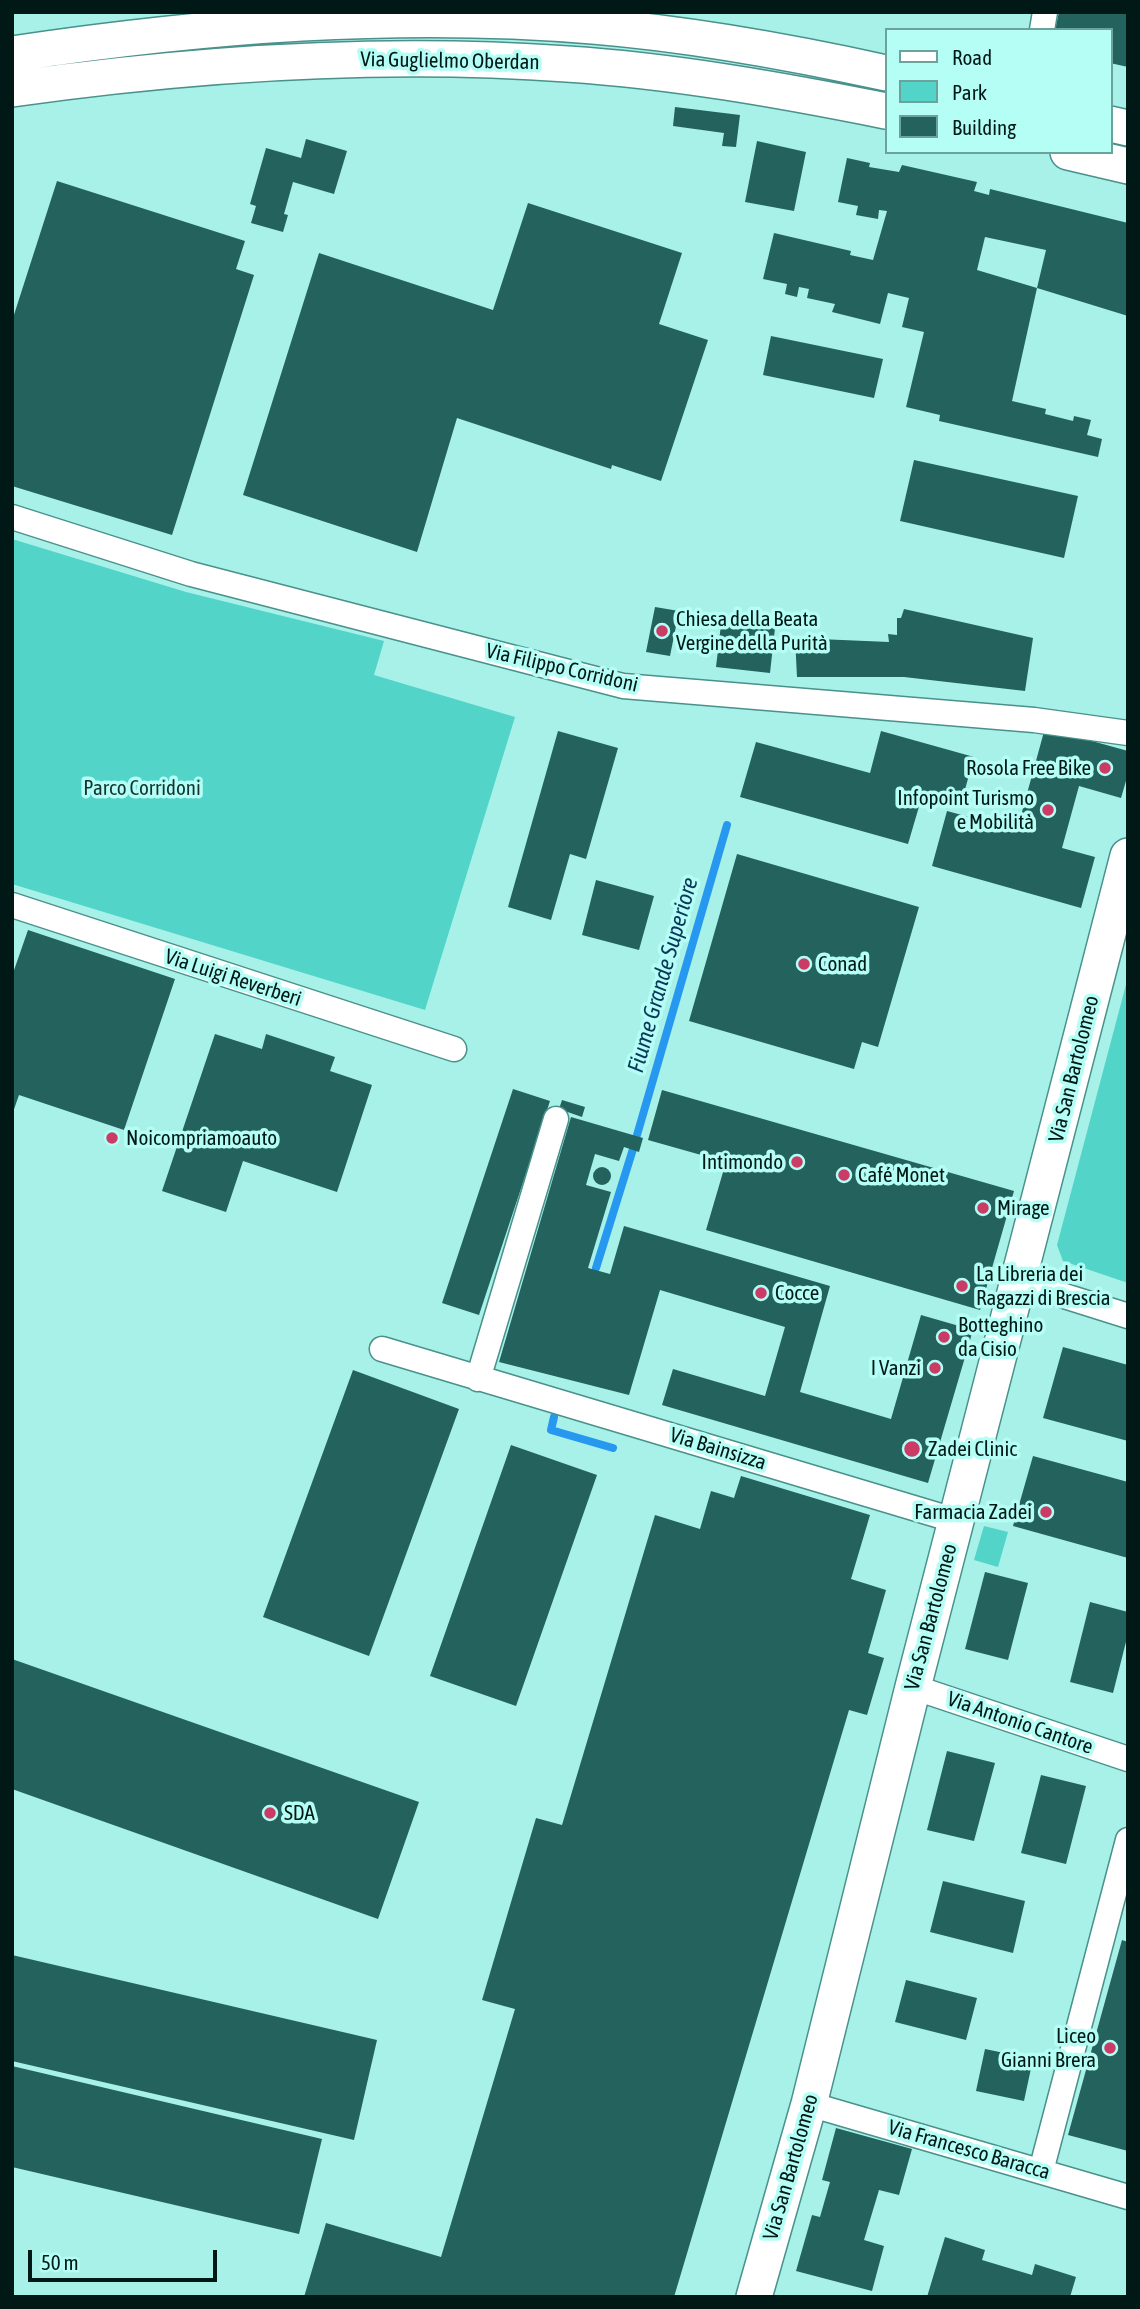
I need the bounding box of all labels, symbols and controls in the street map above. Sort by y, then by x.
legend [884,28,1112,154]
text: Road [952,45,992,69]
street label: Via Guglielmo Oberdan [360,47,540,75]
text: Park [952,80,987,104]
text: Building [952,115,1016,139]
place label: Chiesa della Beata Vergine della Purità [676,606,828,656]
marker: Chiesa della Beata Vergine della Purità [654,623,670,639]
street label: Via Filippo Corridoni [483,638,641,698]
place label: Rosola Free Bike [966,755,1091,781]
marker: Rosola Free Bike [1097,760,1113,776]
park label: Parco Corridoni [83,775,201,801]
place label: Infopoint Turismo e Mobilità [897,785,1034,835]
marker: Infopoint Turismo e Mobilità [1040,802,1056,818]
water label: Fiume Grande Superiore [622,874,704,1076]
street label: Via Luigi Reverberi [162,944,304,1012]
place label: Conad [818,951,867,977]
marker: Conad [796,956,812,972]
street label: Via San Bartolomeo [1044,993,1104,1145]
place label: Noicompriamoauto [126,1125,277,1151]
marker: Noicompriamoauto [104,1130,120,1146]
place label: Intimondo [702,1149,783,1175]
marker: Intimondo [789,1154,805,1170]
place label: Café Monet [858,1162,945,1188]
marker: Café Monet [836,1167,852,1183]
place label: Mirage [997,1195,1050,1221]
marker: Mirage [975,1200,991,1216]
place label: La Libreria dei Ragazzi di Brescia [976,1261,1111,1311]
marker: La Libreria dei Ragazzi di Brescia [954,1278,970,1294]
place label: Cocce [775,1280,819,1306]
marker: Cocce [753,1285,769,1301]
place label: Botteghino da Cisio [958,1312,1043,1362]
marker: Botteghino da Cisio [936,1329,952,1345]
place label: I Vanzi [871,1355,921,1381]
marker: I Vanzi [927,1360,943,1376]
street label: Via Bainsizza [667,1422,769,1476]
place label: Zadei Clinic [928,1436,1017,1462]
marker: Zadei Clinic [902,1439,922,1459]
place label: Farmacia Zadei [914,1499,1032,1525]
marker: Farmacia Zadei [1038,1504,1054,1520]
street label: Via San Bartolomeo [899,1541,963,1693]
street label: Via Antonio Cantore [944,1686,1096,1760]
place label: SDA [284,1800,315,1826]
marker: SDA [262,1805,278,1821]
place label: Liceo Gianni Brera [1001,2023,1096,2073]
marker: Liceo Gianni Brera [1102,2040,1118,2056]
street label: Via San Bartolomeo [758,2091,824,2243]
street label: Via Francesco Baracca [885,2115,1053,2185]
scale bar [32,2236,220,2280]
text: 50 m [41,2250,79,2274]

